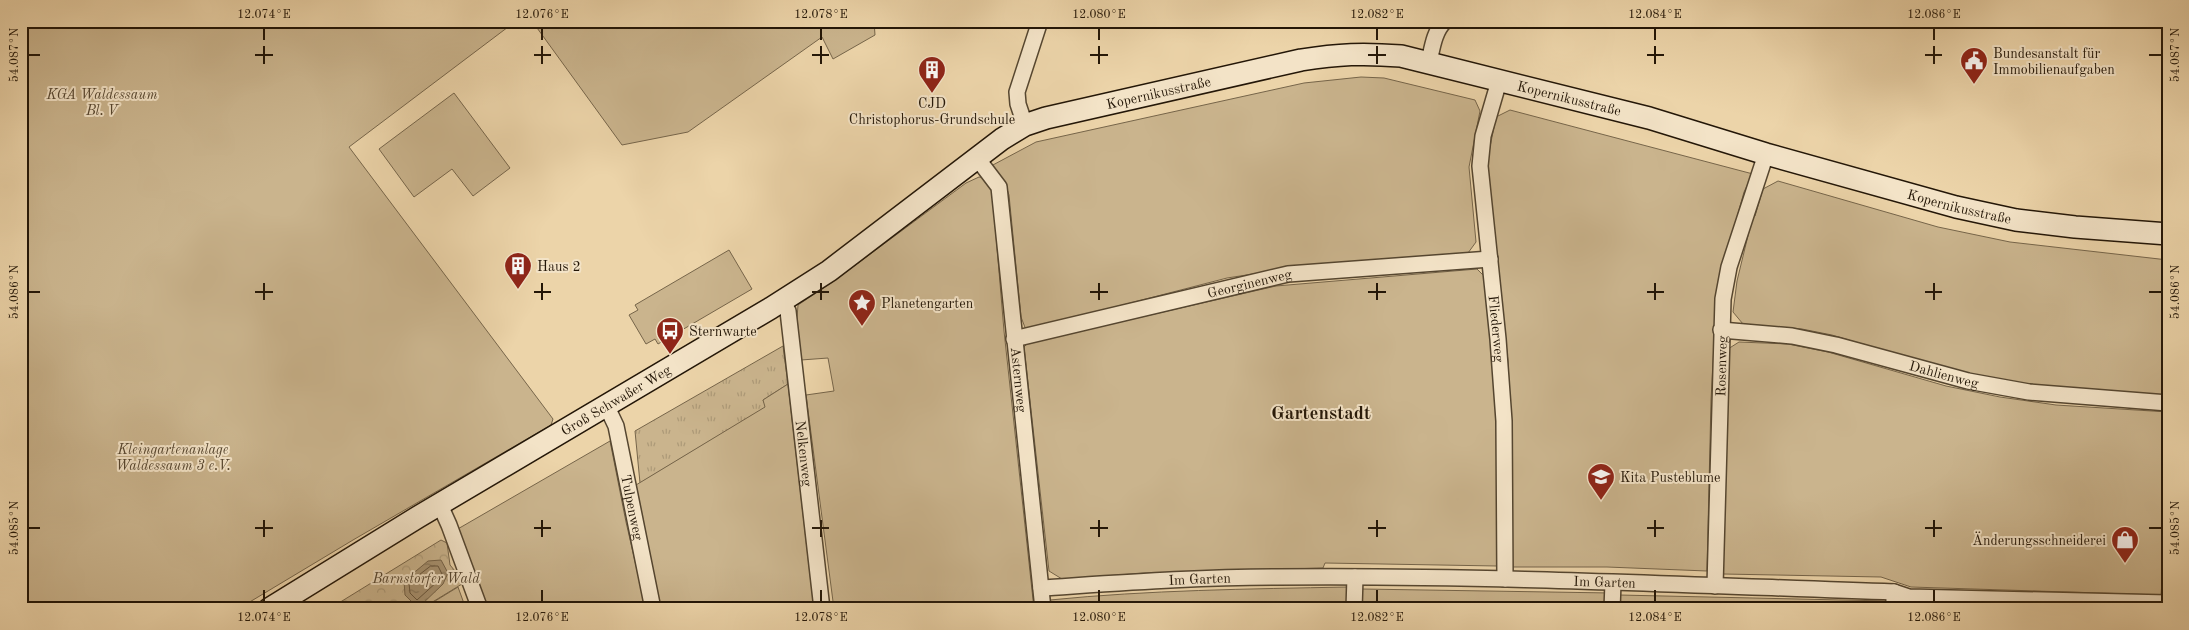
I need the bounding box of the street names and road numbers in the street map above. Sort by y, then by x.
street label: Kopernikusstraße [1105,75,1212,112]
street label: Kopernikusstraße [1515,79,1622,119]
street label: Kopernikusstraße [1905,188,2012,227]
street label: Georginenweg [1206,267,1294,301]
street label: Fliederweg [1485,295,1506,363]
street label: Rosenweg [1714,335,1730,397]
street label: Asternweg [1008,346,1028,413]
street label: Dahlienweg [1907,359,1980,391]
street label: Groß Schwaßer Weg [559,363,674,439]
street label: Nelkenweg [793,420,814,488]
street label: Tulpenweg [618,473,645,542]
street label: Im Garten [1168,572,1231,588]
street label: Im Garten [1573,575,1636,591]

